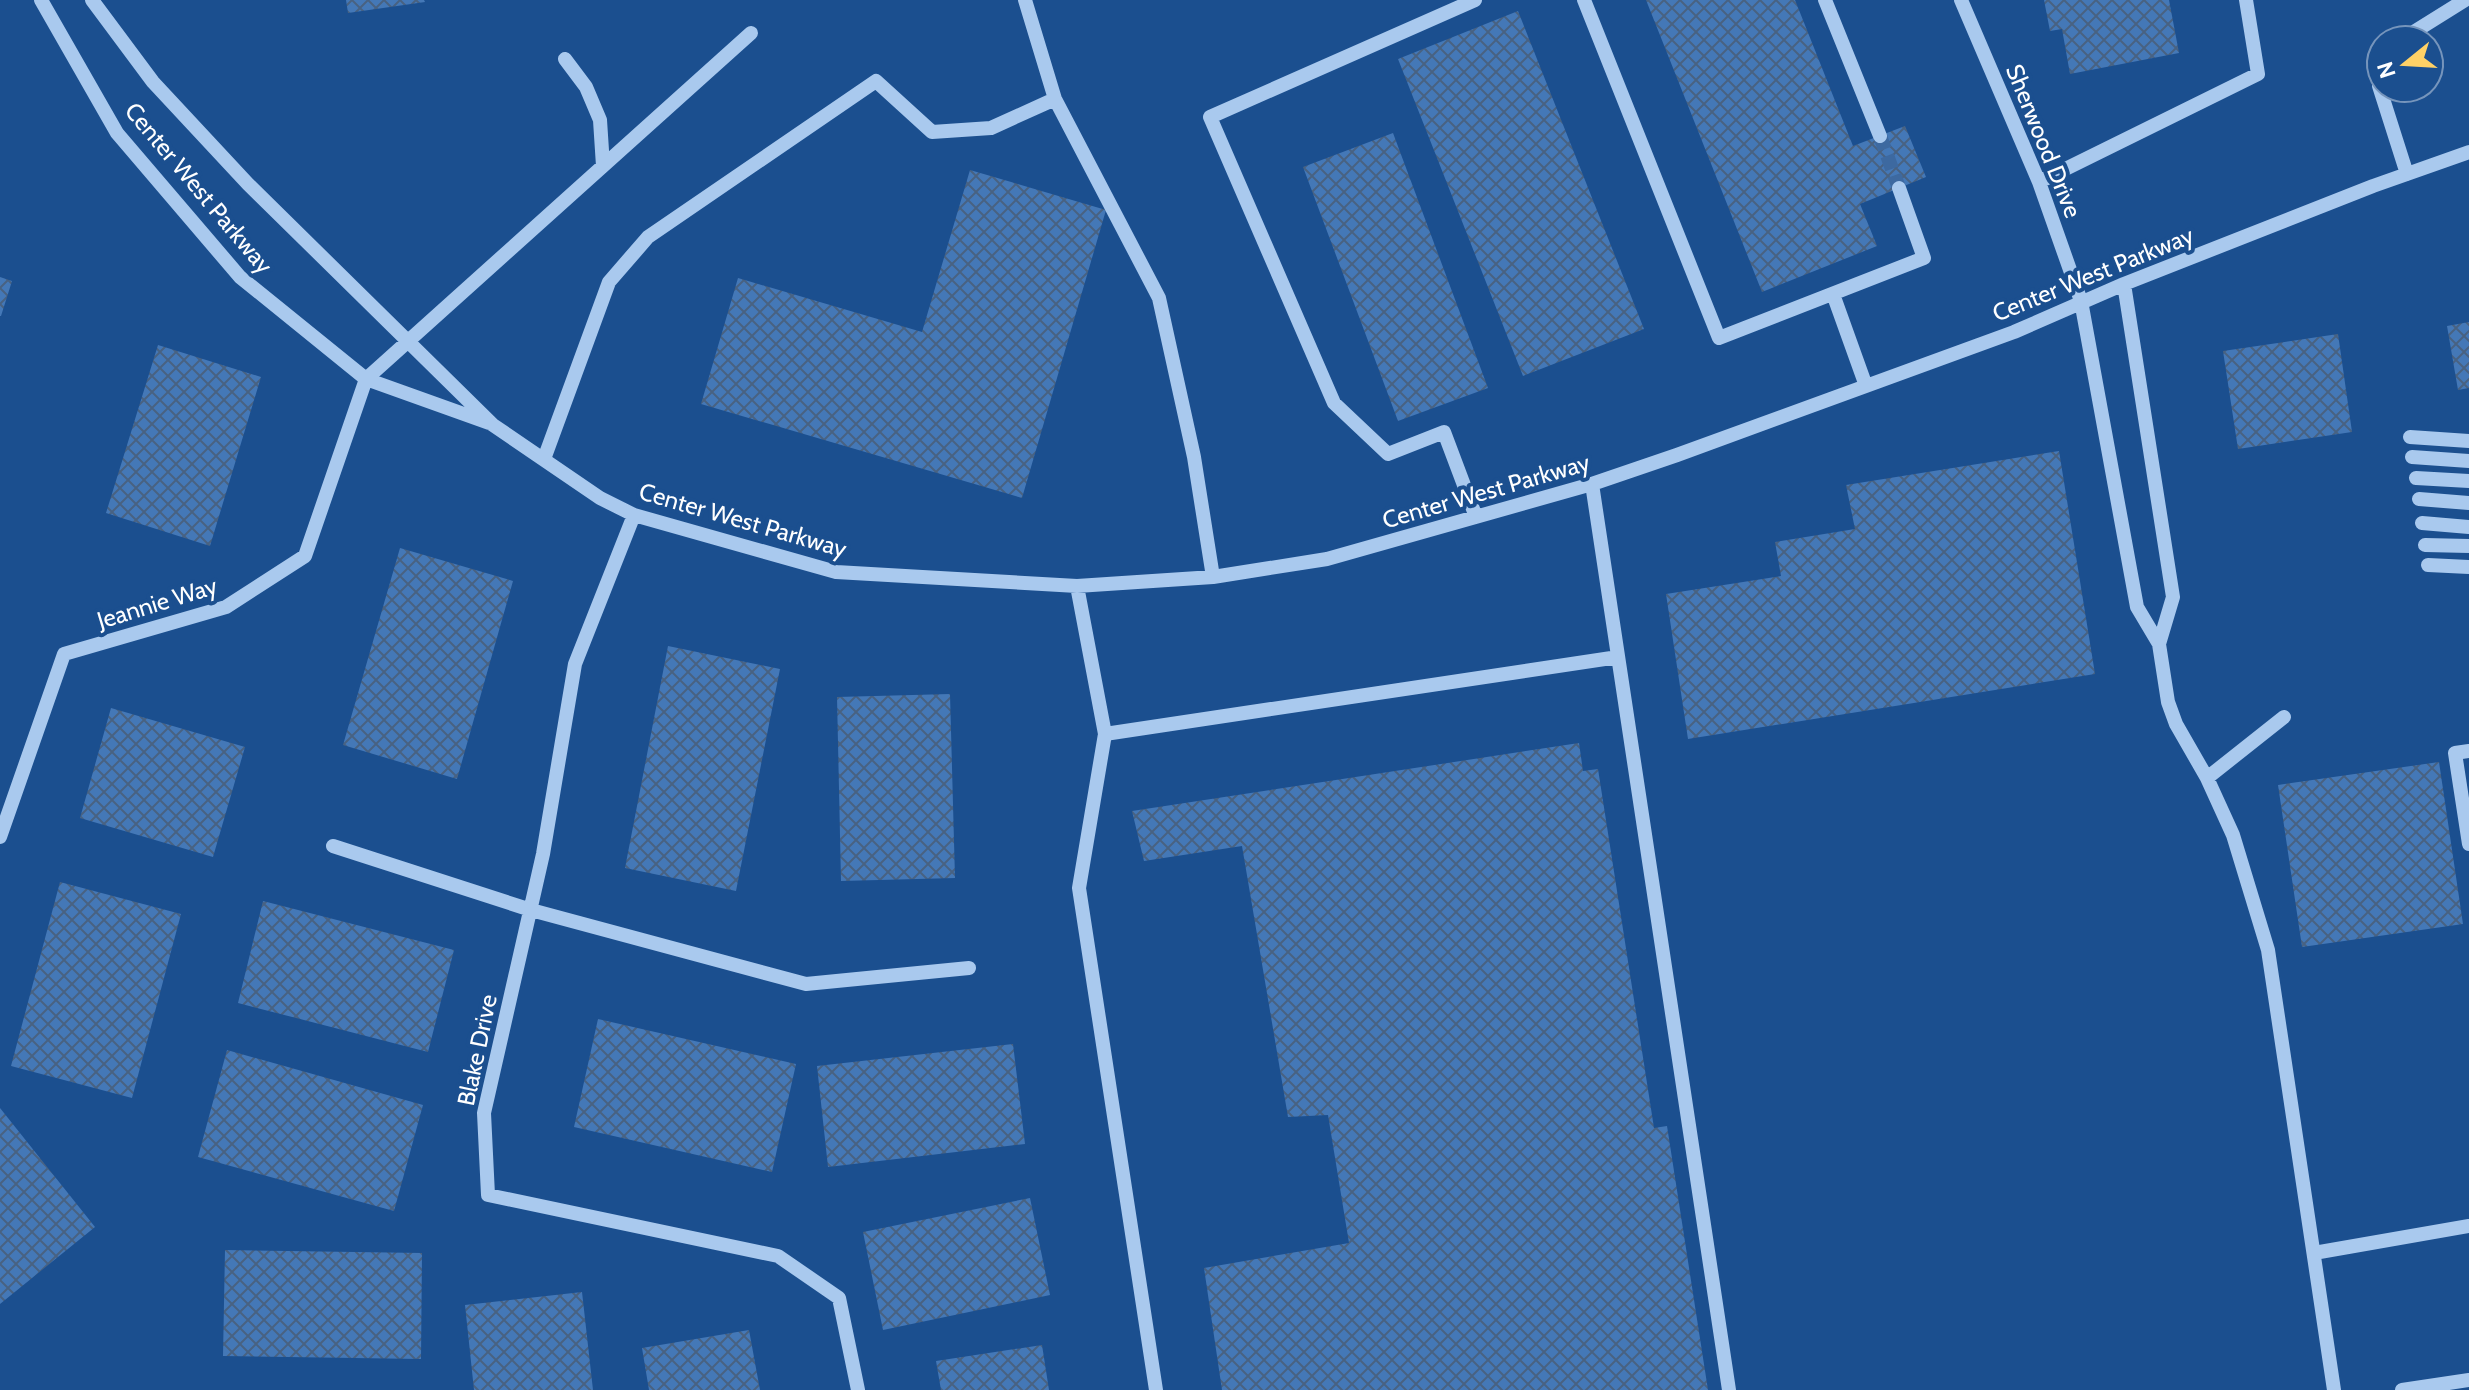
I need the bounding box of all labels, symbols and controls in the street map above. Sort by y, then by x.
north arrow [2365,24,2445,104]
text: N [2371,58,2402,82]
street label: Sherwood Drive [2000,60,2088,222]
street label: Center West Parkway [119,97,279,279]
street label: Center West Parkway [1988,220,2198,328]
street label: Center West Parkway [1379,448,1593,534]
street label: Center West Parkway [636,477,850,563]
street label: Jeannie Way [92,571,221,635]
street label: Blake Drive [451,992,503,1108]

